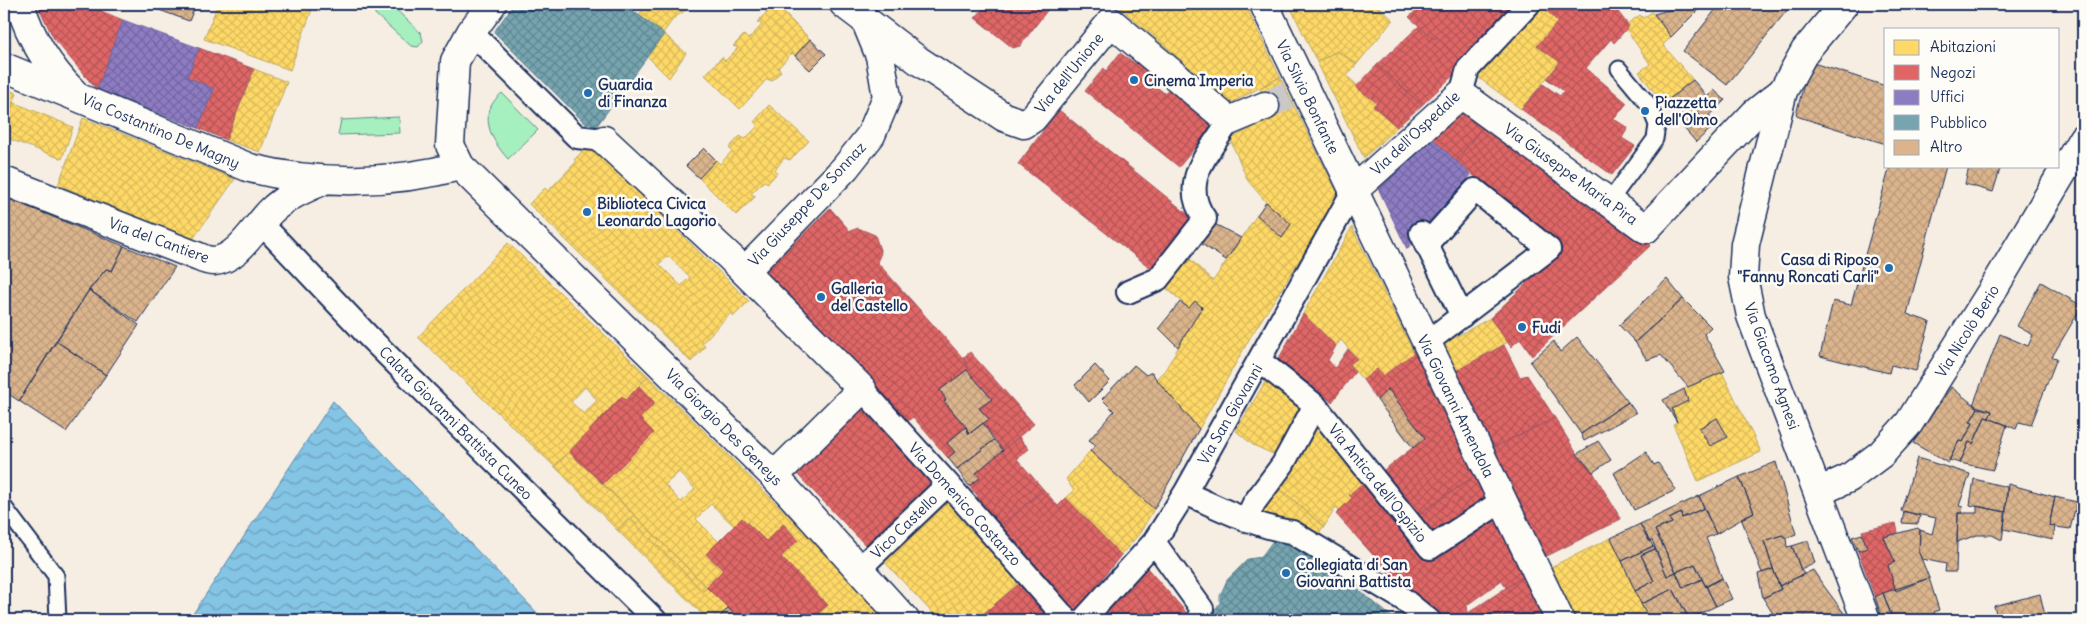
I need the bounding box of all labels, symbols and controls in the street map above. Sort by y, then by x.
legend [1884,28,2060,168]
street label: Via dell'Unione [1031,29,1107,117]
street label: Via Silvio Bonfante [1272,37,1344,157]
text: Abitazioni [1930,37,1996,56]
text: Negozi [1930,63,1976,82]
place label: Cinema Imperia [1144,71,1254,91]
marker: Cinema Imperia [1128,74,1140,86]
place label: Guardia di Finanza [598,75,668,111]
marker: Guardia di Finanza [582,87,594,99]
street label: Via dell'Ospedale [1366,87,1464,179]
text: Uffici [1930,87,1964,106]
street label: Via Costantino De Magny [79,89,243,173]
place label: Piazzetta dell'Olmo [1655,93,1719,129]
marker: Piazzetta dell'Olmo [1639,105,1651,117]
text: Pubblico [1930,113,1987,132]
street label: Via Giuseppe Maria Pira [1500,119,1642,229]
text: Altro [1930,137,1962,156]
street label: Via Giuseppe De Sonnaz [744,138,870,270]
place label: Biblioteca Civica Leonardo Lagorio [597,194,717,231]
marker: Biblioteca Civica Leonardo Lagorio [581,206,593,218]
street label: Via del Cantiere [106,213,212,267]
place label: Casa di Riposo "Fanny Roncati Carli" [1737,250,1880,287]
marker: Casa di Riposo "Fanny Roncati Carli" [1883,262,1895,274]
place label: Galleria del Castello [831,279,909,315]
street label: Via Nicolò Berio [1931,281,2003,381]
marker: Galleria del Castello [815,291,827,303]
street label: Via Giacomo Agnesi [1740,300,1804,432]
place label: Fudi [1532,318,1561,337]
marker: Fudi [1516,321,1528,333]
street label: Via Giovanni Amendola [1413,332,1499,481]
street label: Calata Giovanni Battista Cuneo [375,342,537,504]
street label: Via San Giovanni [1193,360,1267,468]
street label: Via Giorgio Des Geneys [662,365,786,489]
street label: Via Antica dell'Ospizio [1324,420,1432,546]
street label: Via Domenico Costanzo [905,438,1025,570]
street label: Vico Castello [867,489,941,563]
place label: Collegiata di San Giovanni Battista [1296,555,1411,591]
marker: Collegiata di San Giovanni Battista [1280,567,1292,579]

